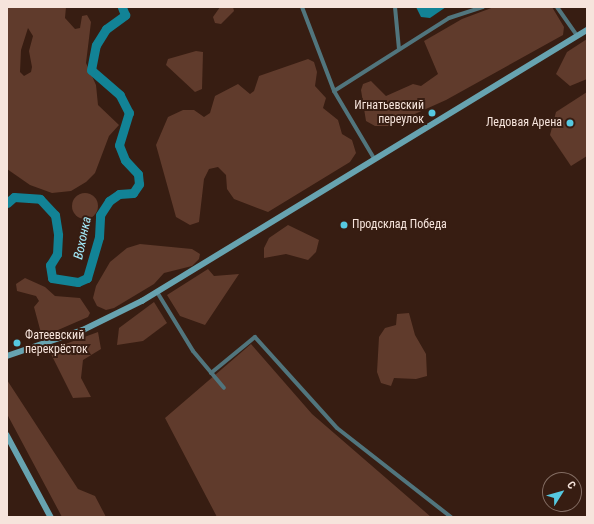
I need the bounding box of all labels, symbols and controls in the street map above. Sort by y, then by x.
place label: Игнатьевский переулок [354,99,424,127]
marker: Игнатьевский переулок [427,108,437,118]
place label: Ледовая Арена [486,116,562,130]
marker: Ледовая Арена [565,118,575,128]
water label: Вохонка [71,215,95,261]
place label: Продсклад Победа [352,218,447,232]
marker: Продсклад Победа [339,220,349,230]
place label: Фатеевский перекрёсток [25,329,88,357]
marker: Фатеевский перекрёсток [12,338,22,348]
north arrow [542,472,582,512]
text: С [564,479,578,491]

